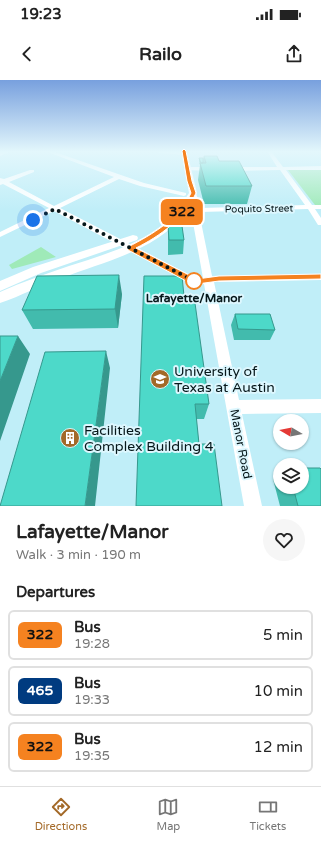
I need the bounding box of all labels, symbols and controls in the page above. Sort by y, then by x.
text: 19:23 [20,5,62,23]
icon: back [16,43,38,65]
text: Railo [139,43,182,65]
icon: share [283,43,305,65]
line badge: 322 [159,199,205,225]
street label: Poquito Street [225,202,294,216]
text: 322 [169,203,195,220]
your location [23,210,43,230]
marker: Lafayette/Manor [185,272,203,290]
place label: Lafayette/Manor [146,291,243,306]
place label: University of Texas at Austin [174,363,275,396]
school or university icon: University of Texas at Austin [149,368,171,390]
street label: Manor Road [227,408,255,480]
north arrow [273,414,309,450]
map controls [273,414,309,494]
place label: Facilities Complex Building 4 [84,422,214,455]
building icon: Facilities Complex Building 4 [59,427,81,449]
button: layers [273,458,309,494]
button: heart [263,519,305,561]
text: Lafayette/Manor [16,521,169,543]
text: Walk · 3 min · 190 m [16,547,141,563]
text: Departures [16,583,95,601]
text: Bus [74,618,101,636]
text: 322 [27,626,53,643]
text: 5 min [263,626,303,644]
text: 19:28 [74,636,110,652]
text: Bus [74,674,101,692]
text: 465 [27,682,53,699]
text: 10 min [254,682,303,700]
text: 19:33 [74,692,110,708]
text: Bus [74,730,101,748]
text: 322 [27,738,53,755]
text: 12 min [254,738,303,756]
text: 19:35 [74,748,110,764]
tab: Directions [35,796,87,833]
tab: Map [157,796,180,833]
tab: Tickets [250,796,286,833]

